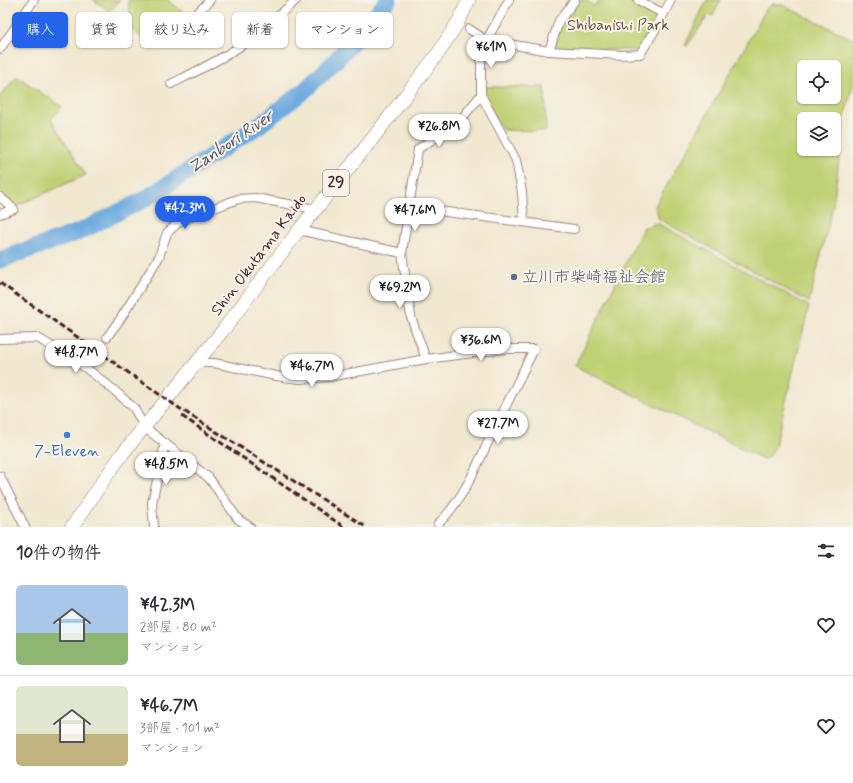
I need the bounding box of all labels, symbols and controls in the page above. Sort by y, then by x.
chip: 購入 [12,12,68,48]
chip: 賃貸 [76,12,132,48]
chip: 絞り込み [140,12,224,48]
chip: 新着 [232,12,288,48]
chip: マンション [296,12,393,48]
park label: Shibanishi Park [567,15,669,36]
pin: ¥61M [467,35,515,69]
text: ¥61M [475,39,507,56]
map controls [797,60,841,156]
button: locate [797,60,841,104]
water label: Zanbori River [184,105,279,178]
button: layers [797,112,841,156]
pin: ¥26.8M [406,114,472,148]
text: ¥26.8M [418,118,460,135]
road number: 29 [323,170,349,196]
street label: Shin Okutama Kaido [206,190,312,320]
pin: ¥42.3M [152,196,218,230]
pin: ¥47.6M [382,198,448,232]
text: ¥42.3M [164,200,206,217]
text: ¥47.6M [394,202,436,219]
place label: 立川市柴崎福祉会館 [522,267,666,288]
marker: 立川市柴崎福祉会館 [509,272,519,282]
pin: ¥69.2M [367,275,433,309]
text: ¥69.2M [379,279,421,296]
pin: ¥36.6M [448,328,514,362]
text: ¥36.6M [460,332,502,349]
pin: ¥48.7M [43,340,109,374]
text: ¥48.7M [54,344,98,361]
pin: ¥46.7M [279,354,345,388]
text: ¥46.7M [290,358,334,375]
pin: ¥27.7M [465,411,531,445]
text: ¥27.7M [477,415,519,432]
marker: 7-Eleven [62,430,72,440]
place label: 7-Eleven [34,441,100,462]
pin: ¥48.5M [133,452,199,486]
text: ¥48.5M [144,456,188,473]
icon: filters [815,540,837,562]
text: 10件の物件 [16,542,101,564]
text: ¥42.3M [140,594,195,616]
icon: home [48,601,96,649]
icon: heart [815,614,837,636]
text: 2部屋 · 80 m² [140,619,217,636]
text: マンション [140,639,204,656]
text: ¥46.7M [140,695,198,717]
icon: home [48,702,96,750]
icon: heart [815,715,837,737]
text: 3部屋 · 101 m² [140,720,220,737]
text: マンション [140,740,204,757]

